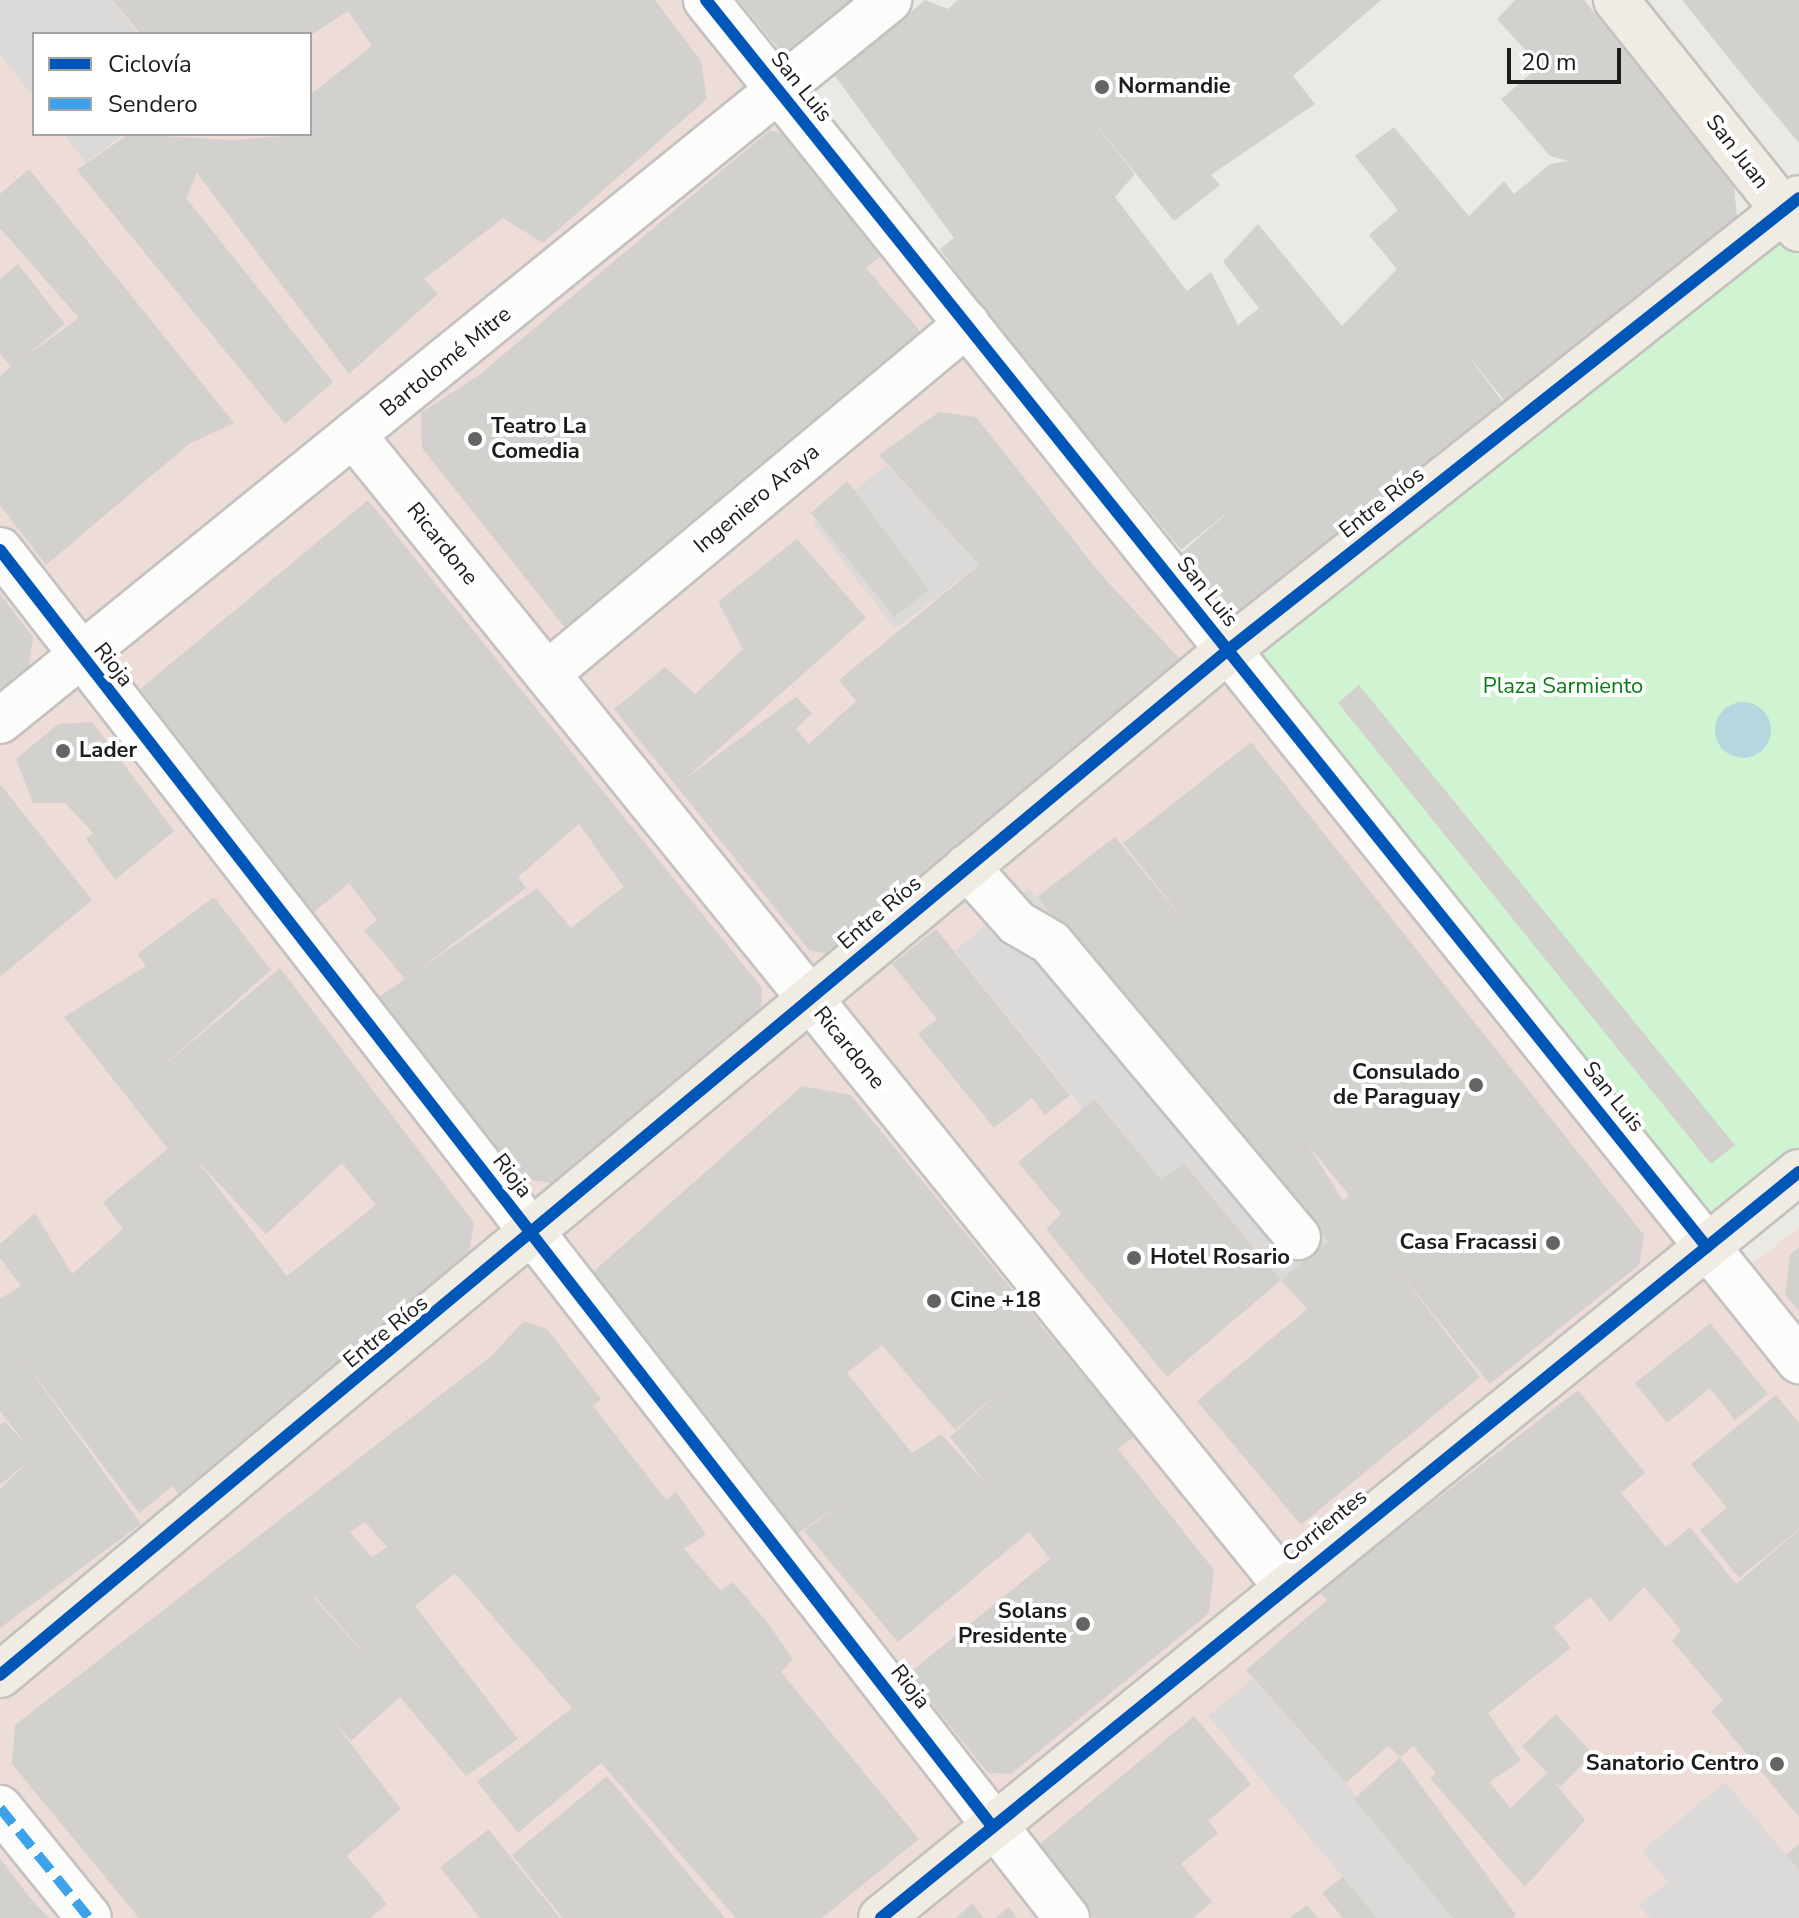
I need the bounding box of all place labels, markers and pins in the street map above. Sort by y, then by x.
place label: Normandie [1118,74,1231,100]
marker: Normandie [1093,78,1111,96]
place label: Teatro La Comedia [491,413,587,464]
marker: Teatro La Comedia [466,430,484,448]
place label: Lader [79,738,137,764]
marker: Lader [54,742,72,760]
place label: Consulado de Paraguay [1333,1059,1460,1110]
marker: Consulado de Paraguay [1467,1076,1485,1094]
place label: Casa Fracassi [1400,1230,1537,1256]
marker: Casa Fracassi [1544,1234,1562,1252]
place label: Hotel Rosario [1150,1245,1290,1271]
marker: Hotel Rosario [1125,1249,1143,1267]
place label: Cine +18 [950,1288,1041,1314]
marker: Cine +18 [925,1292,943,1310]
place label: Solans Presidente [958,1598,1067,1650]
marker: Solans Presidente [1074,1615,1092,1633]
place label: Sanatorio Centro [1586,1751,1759,1777]
marker: Sanatorio Centro [1766,1753,1788,1775]

